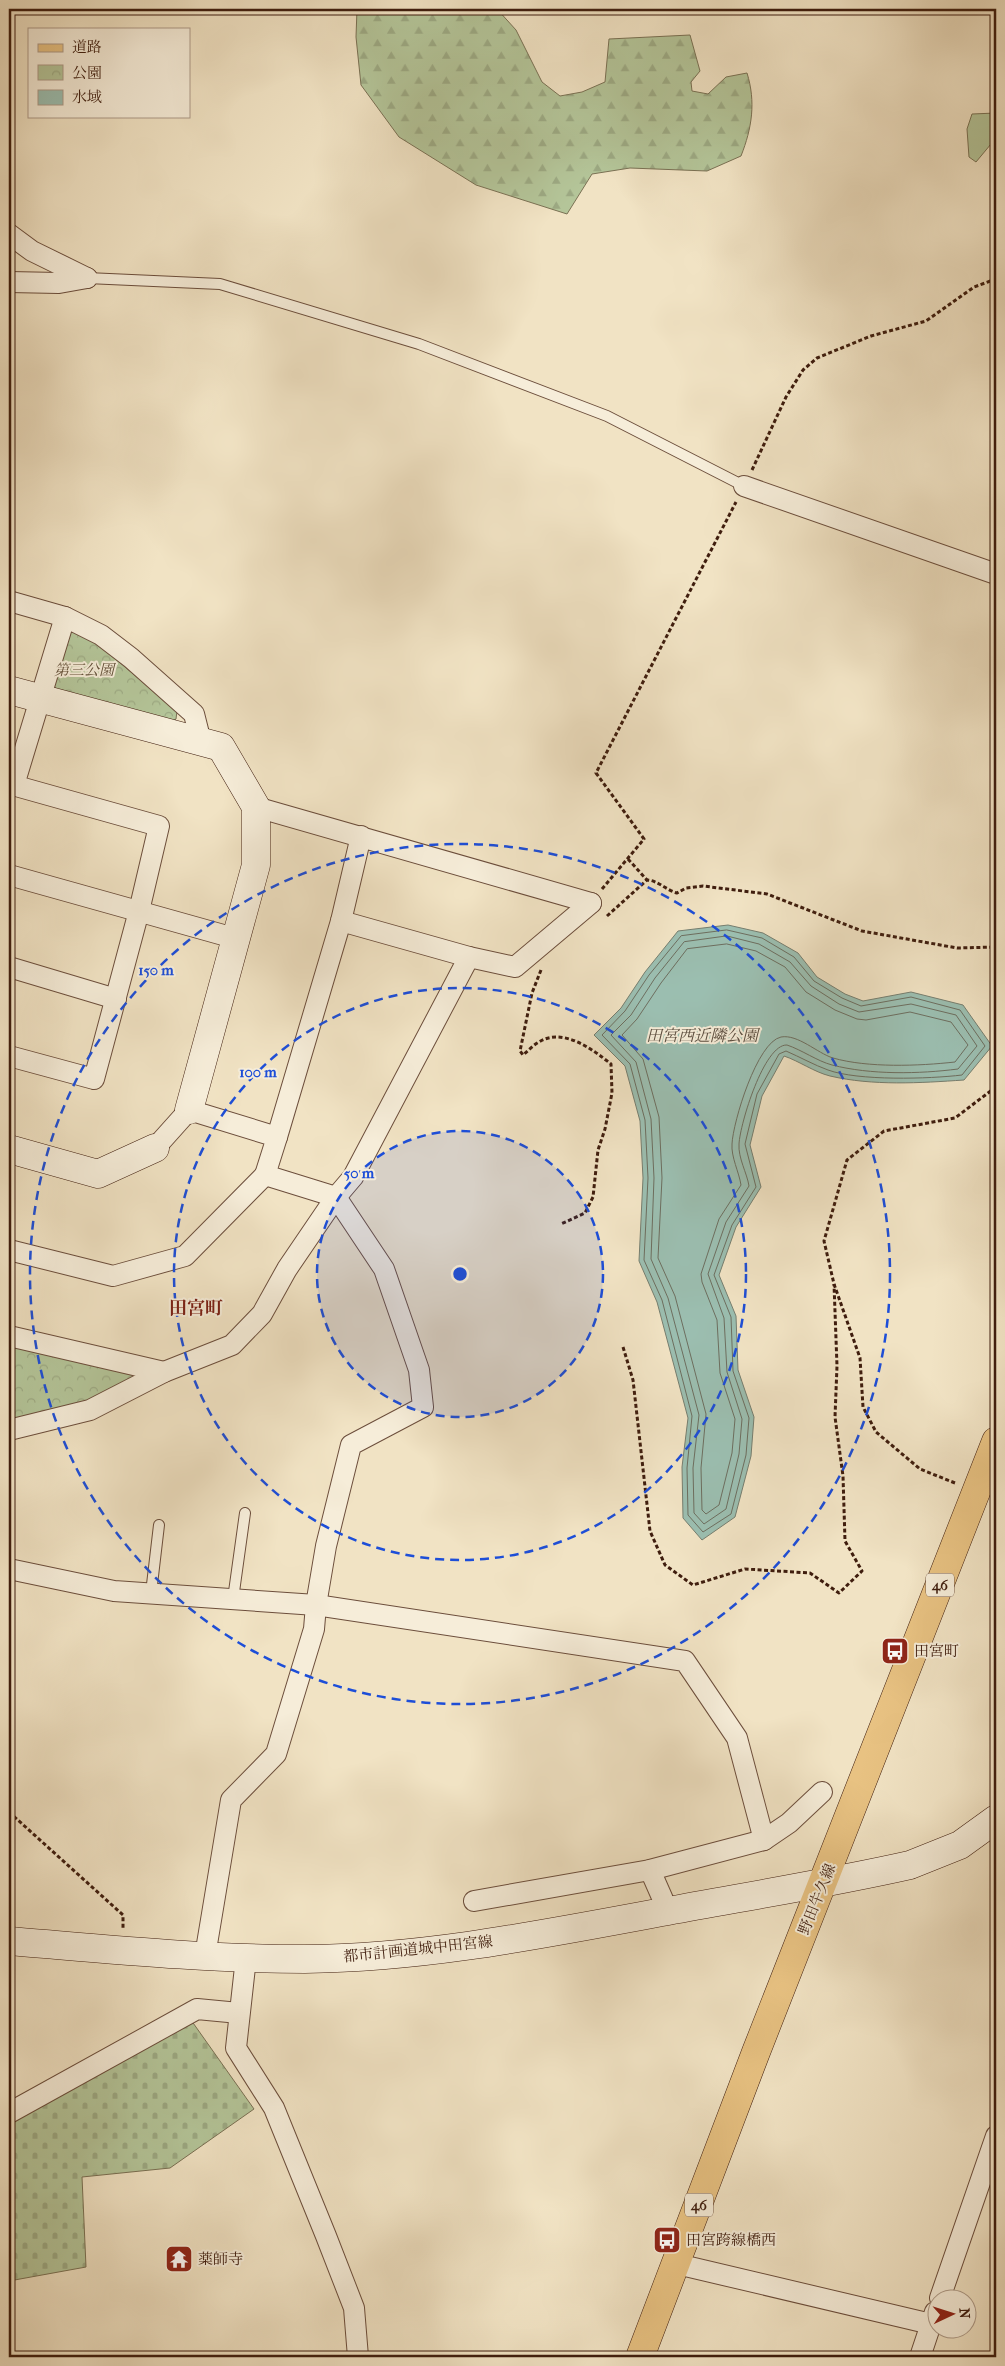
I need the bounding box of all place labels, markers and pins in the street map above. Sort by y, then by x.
centre of rings [451,1265,469,1283]
bus stop icon: 田宮町 [880,1636,910,1666]
place label: 田宮町 [914,1642,959,1660]
bus stop icon: 田宮跨線橋西 [652,2225,682,2255]
place label: 田宮跨線橋西 [686,2231,776,2249]
temple icon: 薬師寺 [164,2244,194,2274]
place label: 薬師寺 [198,2250,243,2268]

